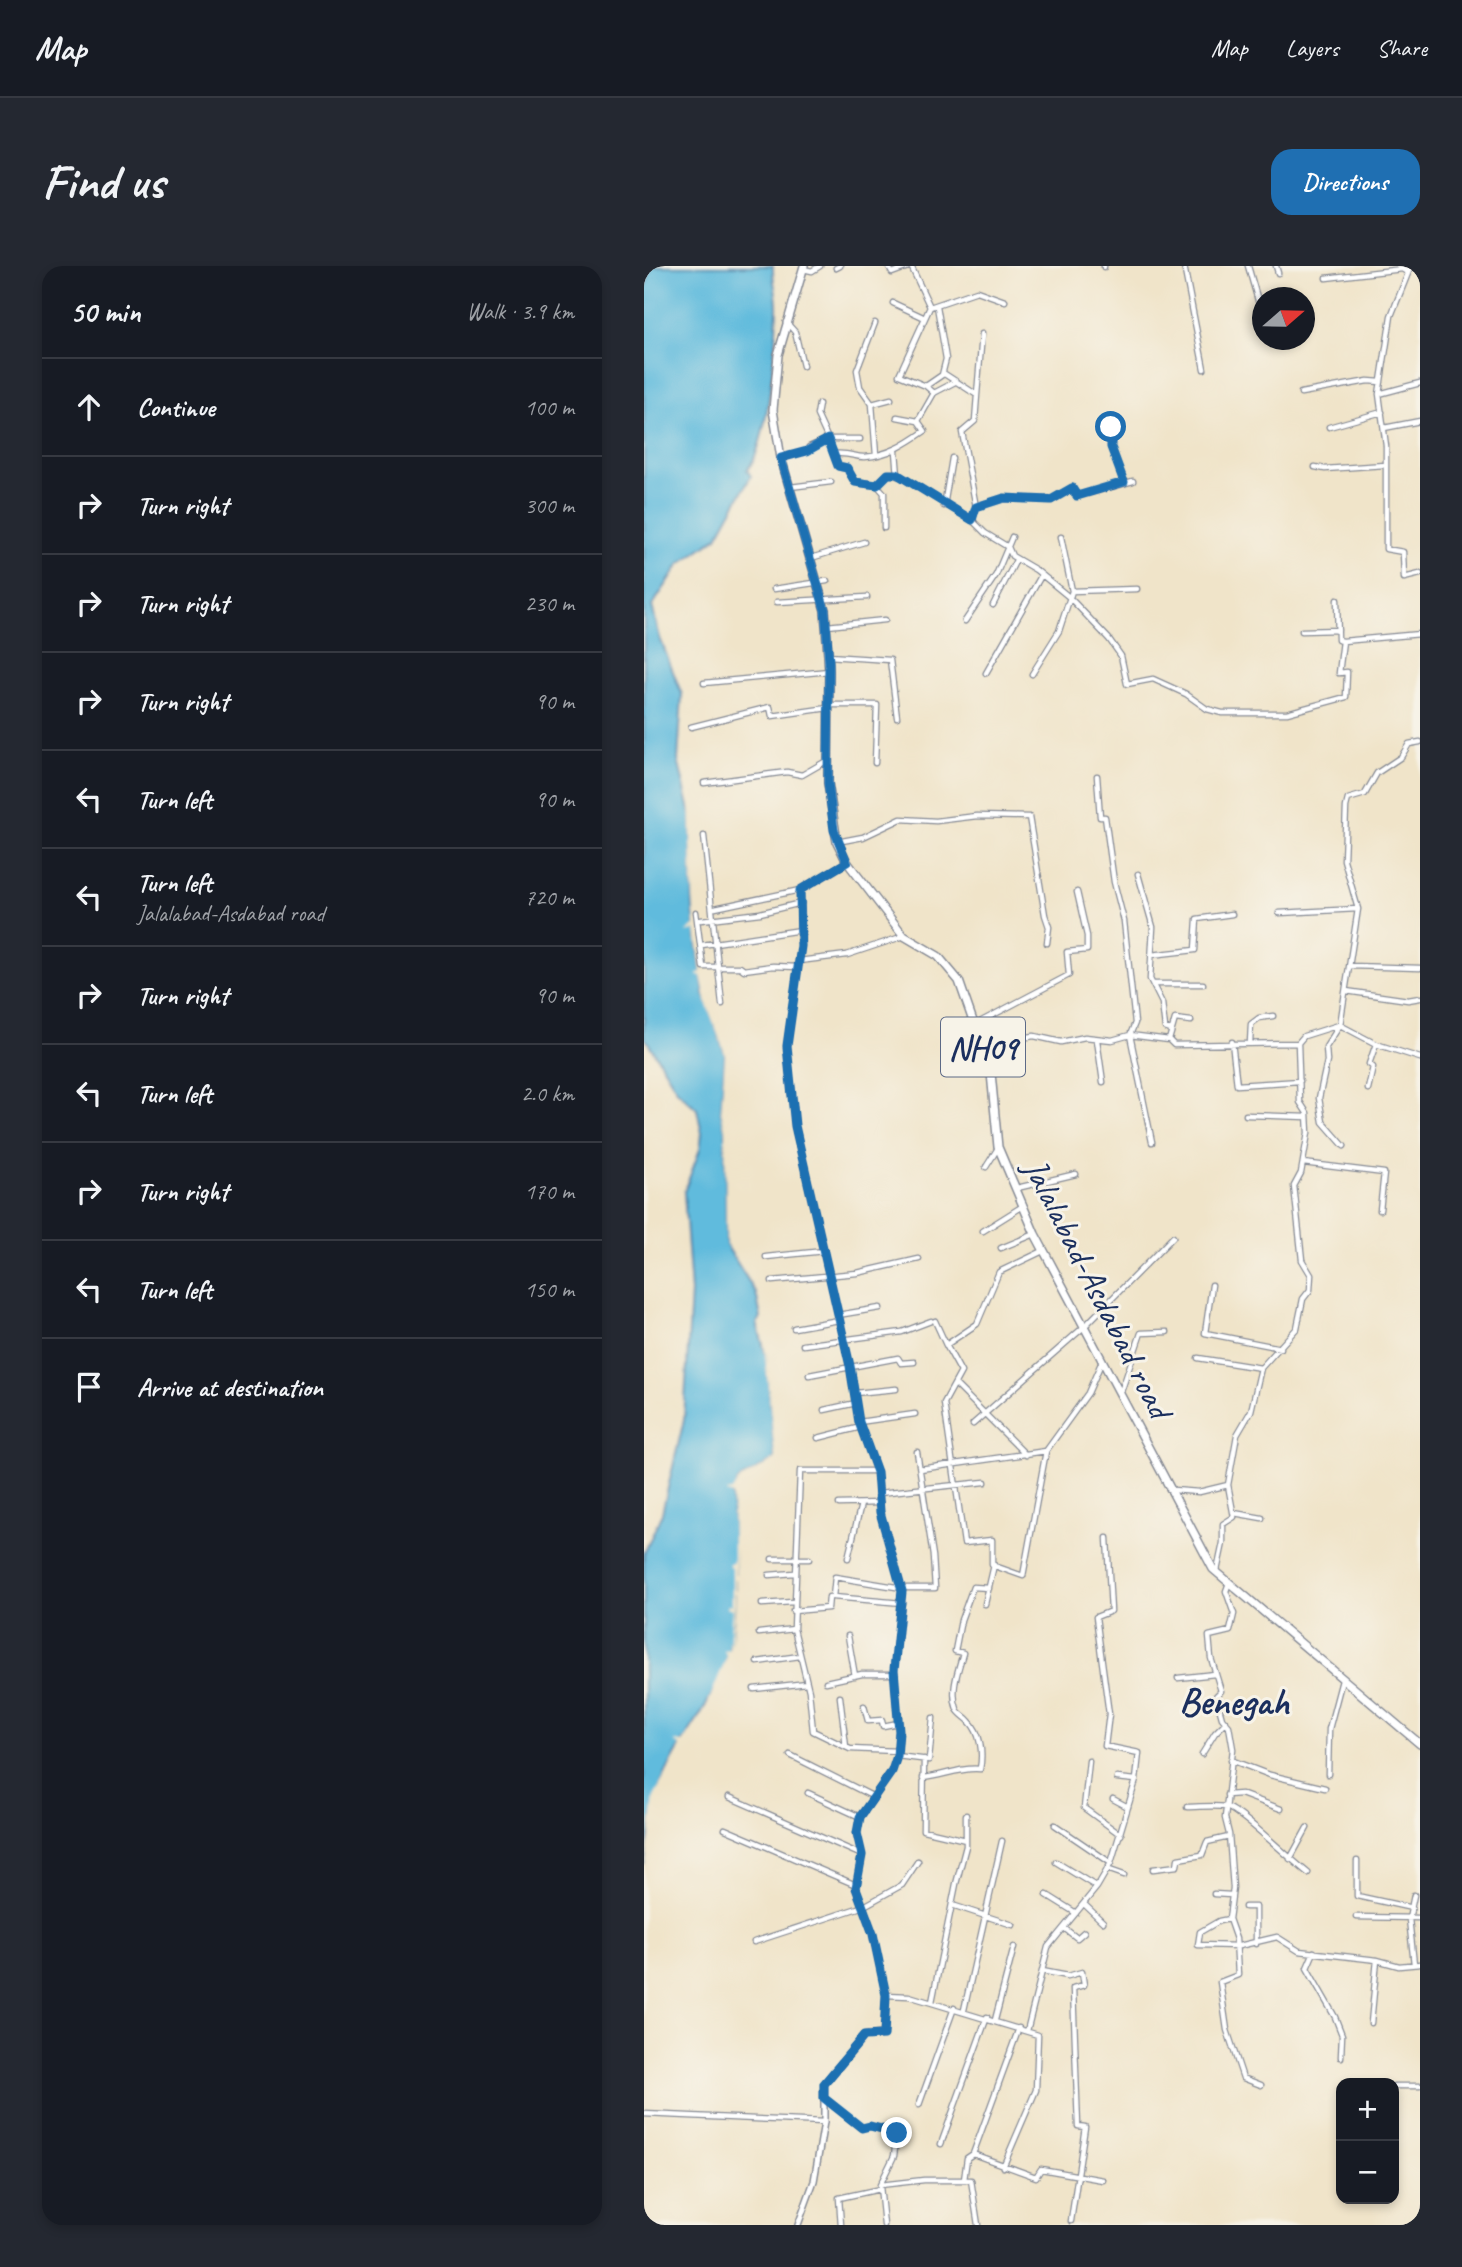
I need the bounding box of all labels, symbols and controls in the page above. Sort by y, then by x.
text: Map [35,27,86,69]
text: Map [1211,33,1248,63]
text: Layers [1286,33,1339,63]
text: Share [1377,33,1427,63]
button: Directions [1271,149,1420,215]
text: Find us [42,151,164,213]
north arrow [1252,287,1315,350]
text: 50 min [70,293,141,331]
text: Walk · 3.9 km [466,297,574,326]
icon: ahead [70,388,108,426]
text: Continue [137,391,215,424]
text: 100 m [525,393,574,422]
route start [1095,411,1126,442]
icon: right [70,486,108,524]
text: Turn right [137,489,228,522]
text: 300 m [525,491,574,520]
icon: right [70,584,108,622]
text: Turn right [137,587,228,620]
text: 230 m [525,589,574,618]
icon: right [70,682,108,720]
text: Turn right [137,685,228,718]
text: 90 m [535,687,574,716]
icon: left [70,780,108,818]
text: Turn left [137,783,212,816]
text: 90 m [535,785,574,814]
text: Turn left [137,866,212,899]
icon: left [70,878,108,916]
text: 720 m [525,883,574,912]
text: Jalalabad-Asdabad road [137,899,324,928]
icon: right [70,976,108,1014]
text: Turn right [137,979,228,1012]
text: 90 m [535,981,574,1010]
road number: NH09 [941,1018,1025,1076]
icon: left [70,1074,108,1112]
text: Turn left [137,1077,212,1110]
text: 2.0 km [521,1079,574,1108]
street label: Jalalabad-Asdabad road [1012,1149,1185,1430]
icon: right [70,1172,108,1210]
text: Turn right [137,1175,228,1208]
text: 170 m [525,1177,574,1206]
icon: left [70,1270,108,1308]
text: Turn left [137,1273,212,1306]
text: 150 m [525,1275,574,1304]
icon: arrive [70,1368,108,1406]
text: Arrive at destination [137,1371,323,1404]
district label: Benegah [1179,1678,1290,1725]
map controls [1336,2078,1399,2204]
button: + [1336,2078,1399,2141]
route end [881,2117,912,2148]
button: − [1336,2141,1399,2204]

